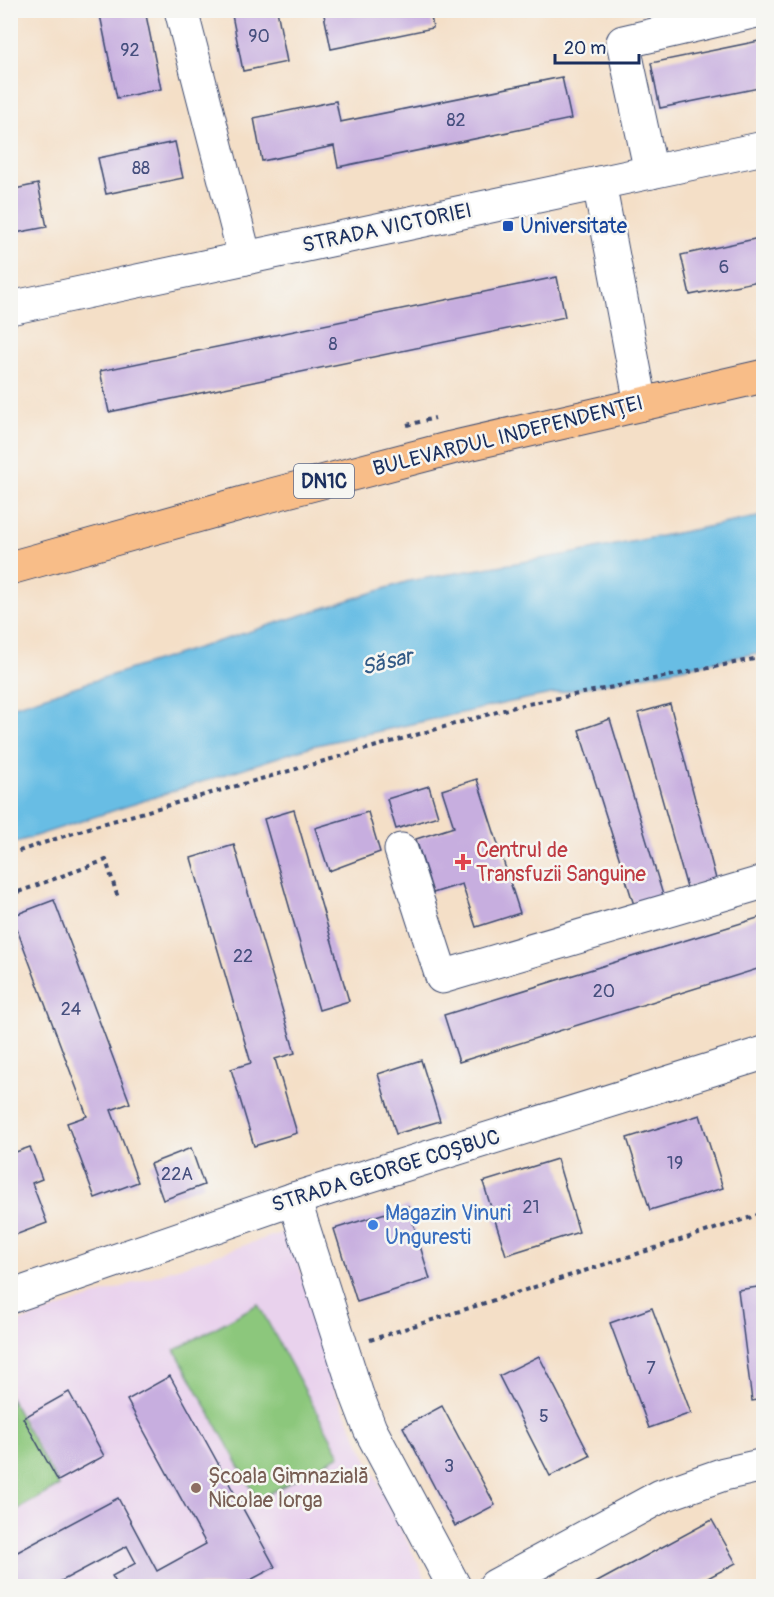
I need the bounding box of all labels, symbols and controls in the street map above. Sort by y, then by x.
house number: 90 [248,25,270,48]
scale bar [555,27,639,65]
text: 20 m [564,37,606,60]
house number: 92 [120,39,140,62]
house number: 82 [446,109,466,132]
house number: 88 [132,157,150,180]
street label: STRADA VICTORIEI [300,197,474,259]
place label: Universitate [520,213,628,240]
marker: Universitate [501,219,515,233]
house number: 6 [719,256,729,279]
house number: 8 [328,333,338,356]
street label: BULEVARDUL INDEPENDENȚEI [370,389,646,483]
road number: DN1C [294,464,354,498]
water label: Săsar [358,641,419,682]
place label: Centrul de Transfuzii Sanguine [476,837,647,888]
marker: Centrul de Transfuzii Sanguine [454,853,472,871]
house number: 22 [233,945,253,968]
house number: 20 [593,980,615,1003]
house number: 24 [61,998,82,1021]
street label: STRADA GEORGE COȘBUC [268,1123,504,1219]
house number: 19 [667,1152,683,1175]
house number: 22A [161,1163,193,1186]
house number: 21 [522,1196,540,1219]
place label: Magazin Vinuri Unguresti [385,1200,511,1251]
marker: Magazin Vinuri Unguresti [366,1218,380,1232]
house number: 7 [646,1357,656,1380]
house number: 5 [539,1405,549,1428]
house number: 3 [444,1455,454,1478]
place label: Școala Gimnazială Nicolae Iorga [208,1463,369,1514]
marker: Școala Gimnazială Nicolae Iorga [189,1481,203,1495]

